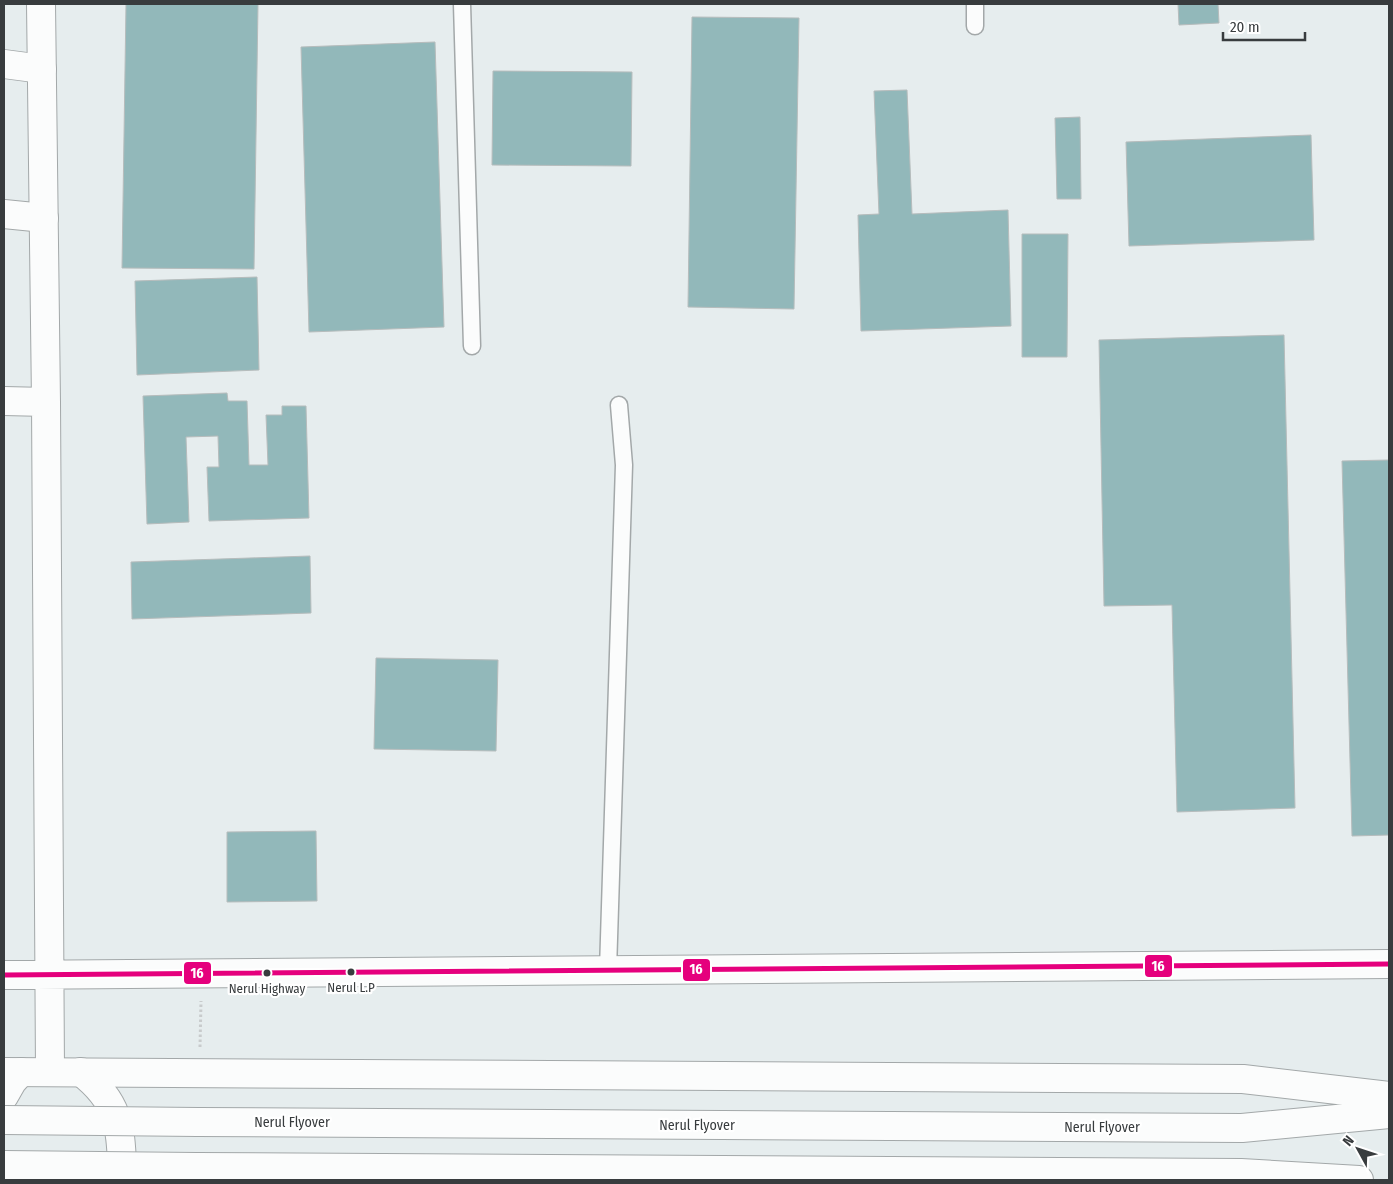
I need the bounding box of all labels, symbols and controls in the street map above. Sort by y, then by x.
scale bar [1223,10,1306,42]
text: 20 m [1230,18,1260,36]
line badge: 16 [1144,954,1173,978]
line badge: 16 [682,958,711,982]
text: 16 [1151,958,1165,975]
line badge: 16 [183,961,212,985]
text: 16 [689,961,703,978]
text: 16 [190,965,204,982]
marker: Nerul L.P [346,967,356,977]
marker: Nerul Highway [262,968,272,978]
place label: Nerul L.P [327,980,375,995]
place label: Nerul Highway [229,981,305,996]
street label: Nerul Flyover [254,1114,330,1131]
street label: Nerul Flyover [659,1117,735,1134]
street label: Nerul Flyover [1064,1119,1140,1136]
north arrow [1333,1124,1383,1174]
text: N [1339,1132,1358,1150]

